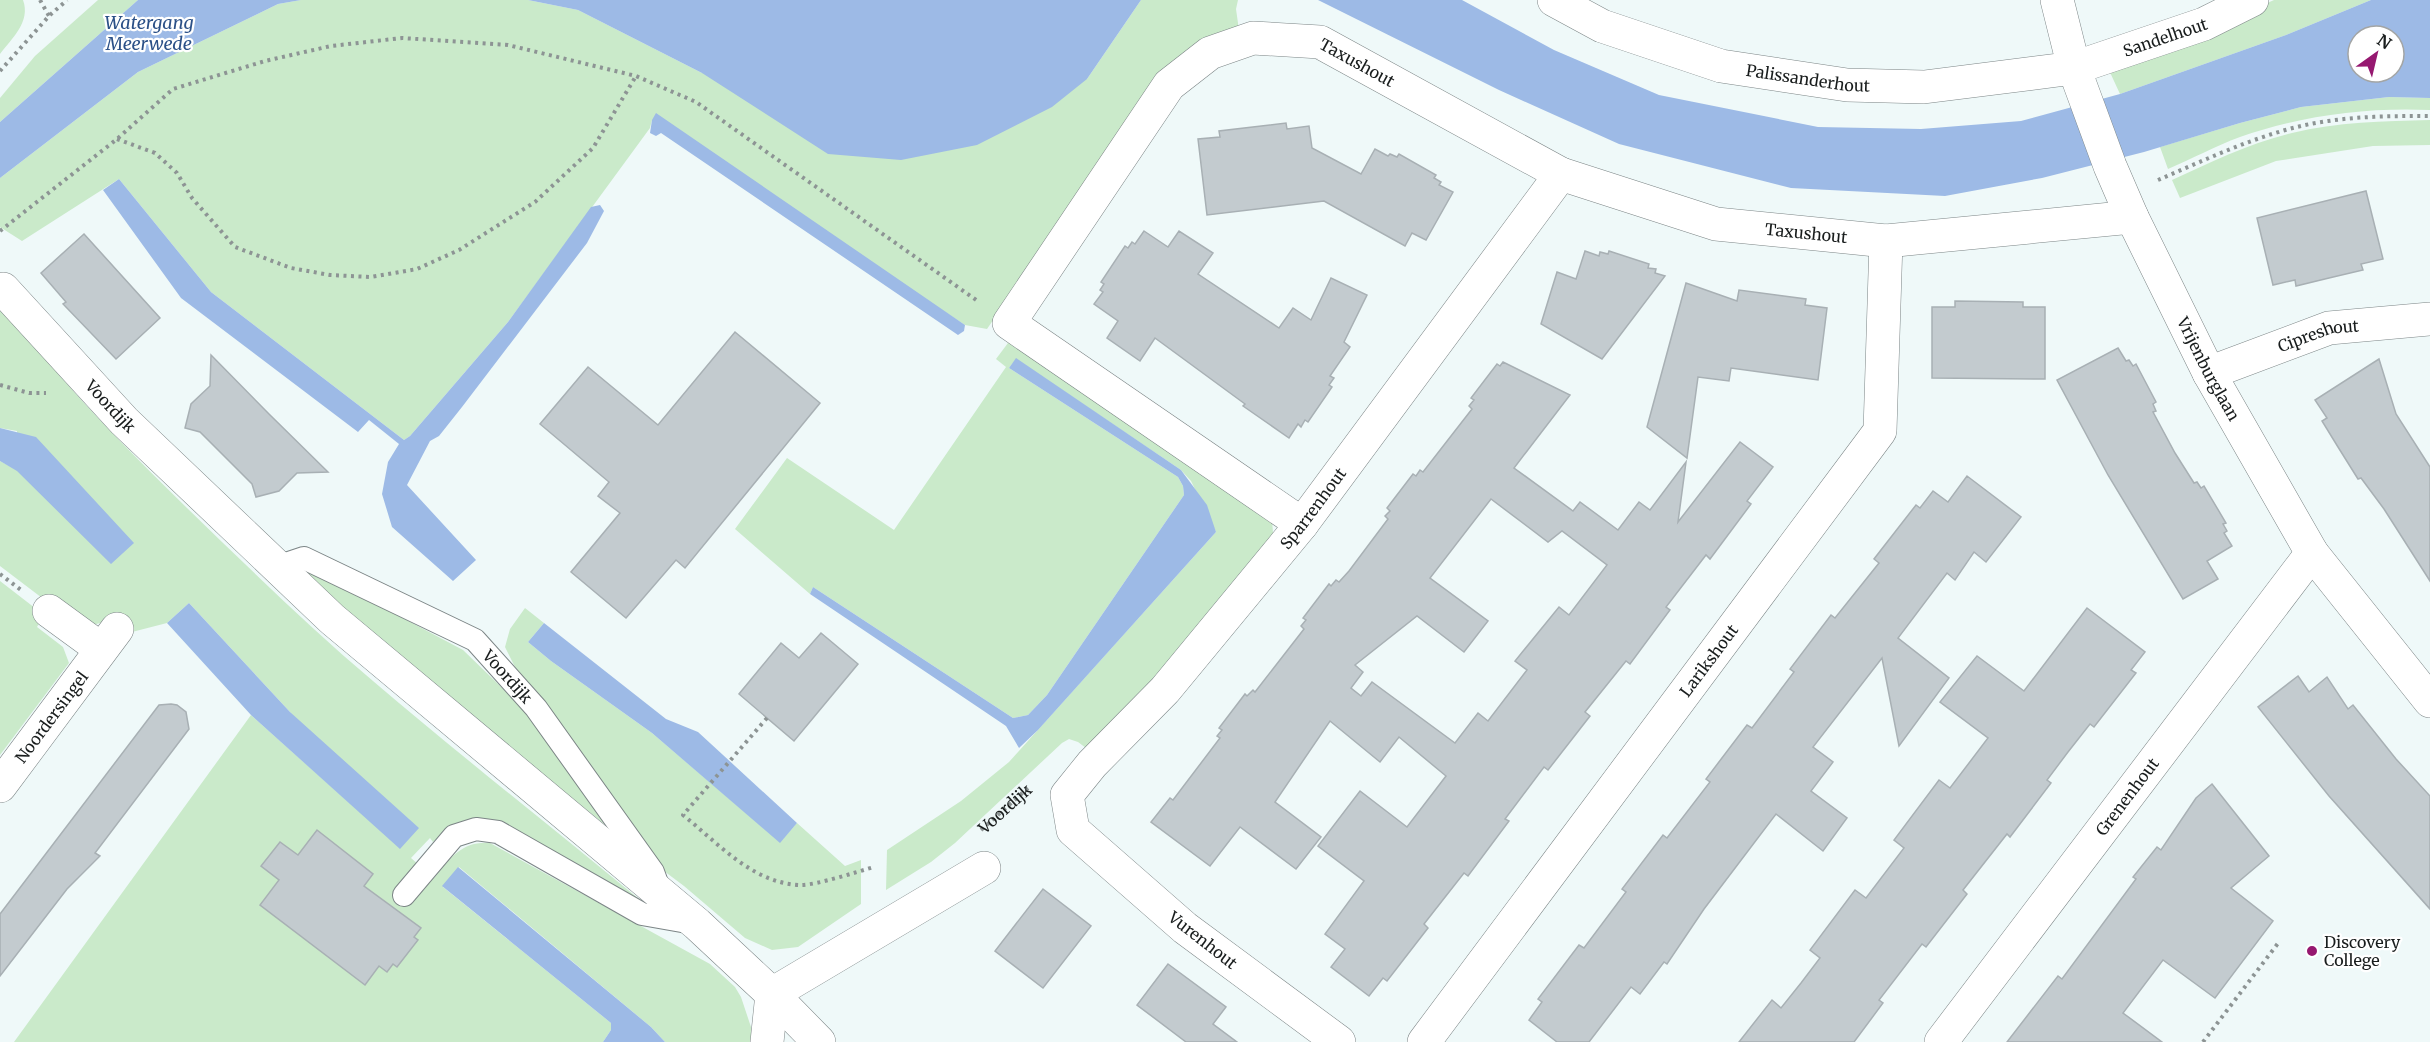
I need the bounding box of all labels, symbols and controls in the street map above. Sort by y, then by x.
water label: Watergang Meerwede [105,11,193,55]
street label: Sandelhout [2120,13,2211,61]
north arrow [2346,24,2406,84]
text: N [2374,30,2396,54]
street label: Taxushout [1316,34,1399,91]
street label: Palissanderhout [1745,60,1871,96]
street label: Taxushout [1764,219,1849,247]
street label: Vrijenburglaan [2172,313,2244,425]
street label: Cipreshout [2275,315,2360,356]
street label: Voordijk [81,375,140,437]
street label: Sparrenhout [1276,463,1351,553]
street label: Larikshout [1675,620,1743,701]
street label: Voordijk [478,645,537,708]
street label: Noordersingel [11,667,92,767]
street label: Grenenhout [2091,753,2163,839]
street label: Voordijk [973,779,1036,838]
street label: Vurenhout [1164,906,1242,973]
place label: Discovery College [2324,932,2401,970]
marker: Discovery College [2305,944,2319,958]

